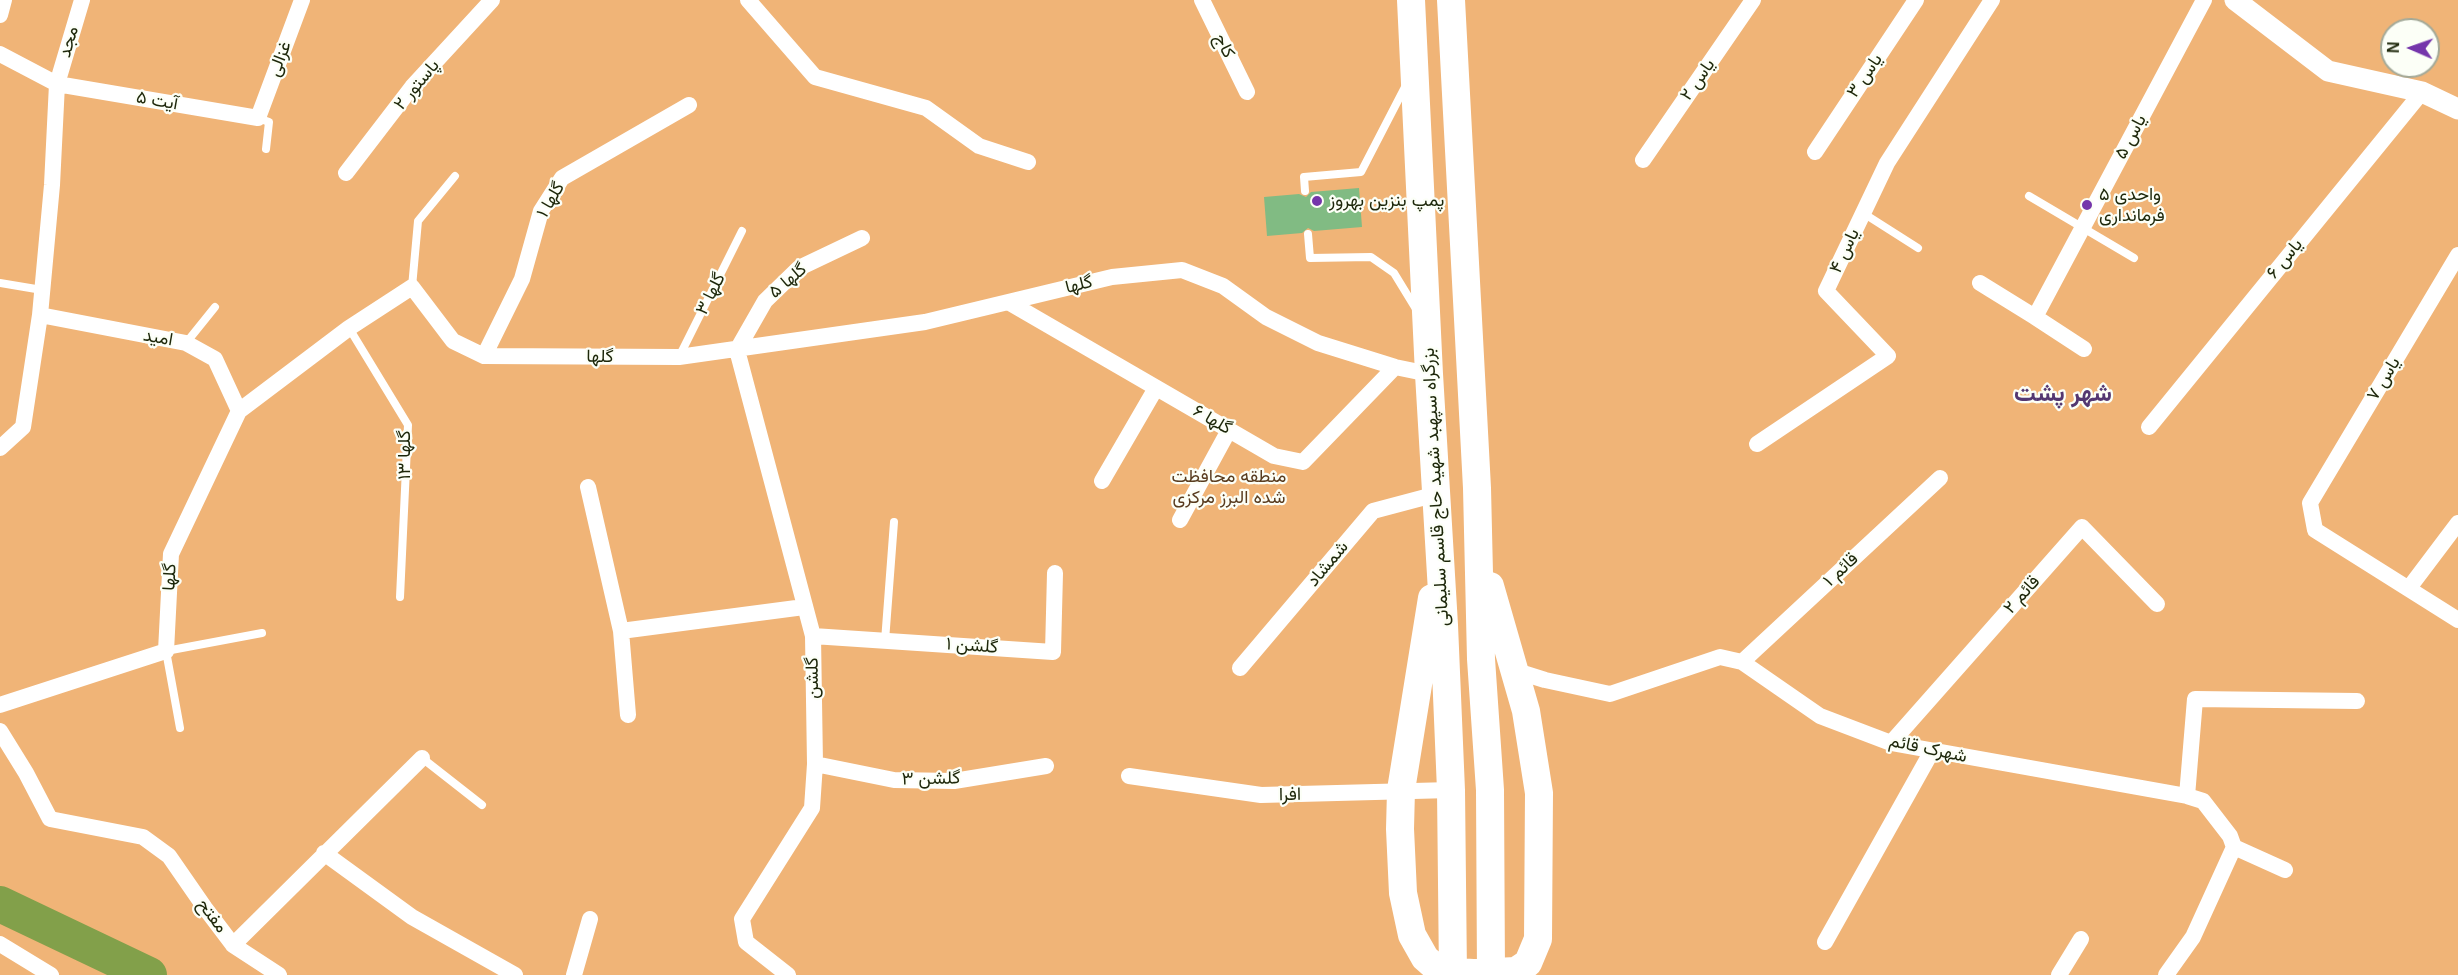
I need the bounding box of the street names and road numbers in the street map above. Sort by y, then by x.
street label: مجد [54,24,84,60]
street label: کاج [1209,30,1239,62]
street label: غزالی [263,38,297,80]
street label: یاس ۳ [1843,50,1887,102]
street label: پاستور ۲ [390,55,444,115]
street label: یاس ۲ [1676,55,1720,105]
street label: آیت ۵ [134,87,180,115]
street label: یاس ۵ [2110,111,2152,163]
street label: گلها ۱ [532,178,570,222]
street label: یاس ۴ [1825,225,1865,277]
street label: یاس ۶ [2262,235,2308,283]
street label: گلها ۵ [765,259,811,303]
street label: گلها ۳ [691,269,731,319]
street label: گلها [1063,271,1095,299]
street label: امید [141,325,175,351]
street label: گلها [586,346,614,368]
street label: بزرگراه سپهبد شهید حاج قاسم سلیمانی [1418,347,1454,627]
street label: یاس ۷ [2363,353,2405,405]
street label: گلها ۶ [1189,400,1235,440]
street label: گلها ۱۳ [394,430,416,480]
street label: شمشاد [1303,537,1353,591]
street label: قائم ۱ [1819,548,1863,592]
street label: گلها [158,563,182,591]
street label: قائم ۲ [1999,571,2045,619]
street label: گلشن ۱ [945,633,999,659]
street label: گلشن [802,657,824,699]
street label: شهرک قائم [1887,730,1969,768]
street label: گلشن ۳ [901,768,961,790]
street label: افرا [1279,784,1301,806]
street label: مفتح [192,895,232,937]

